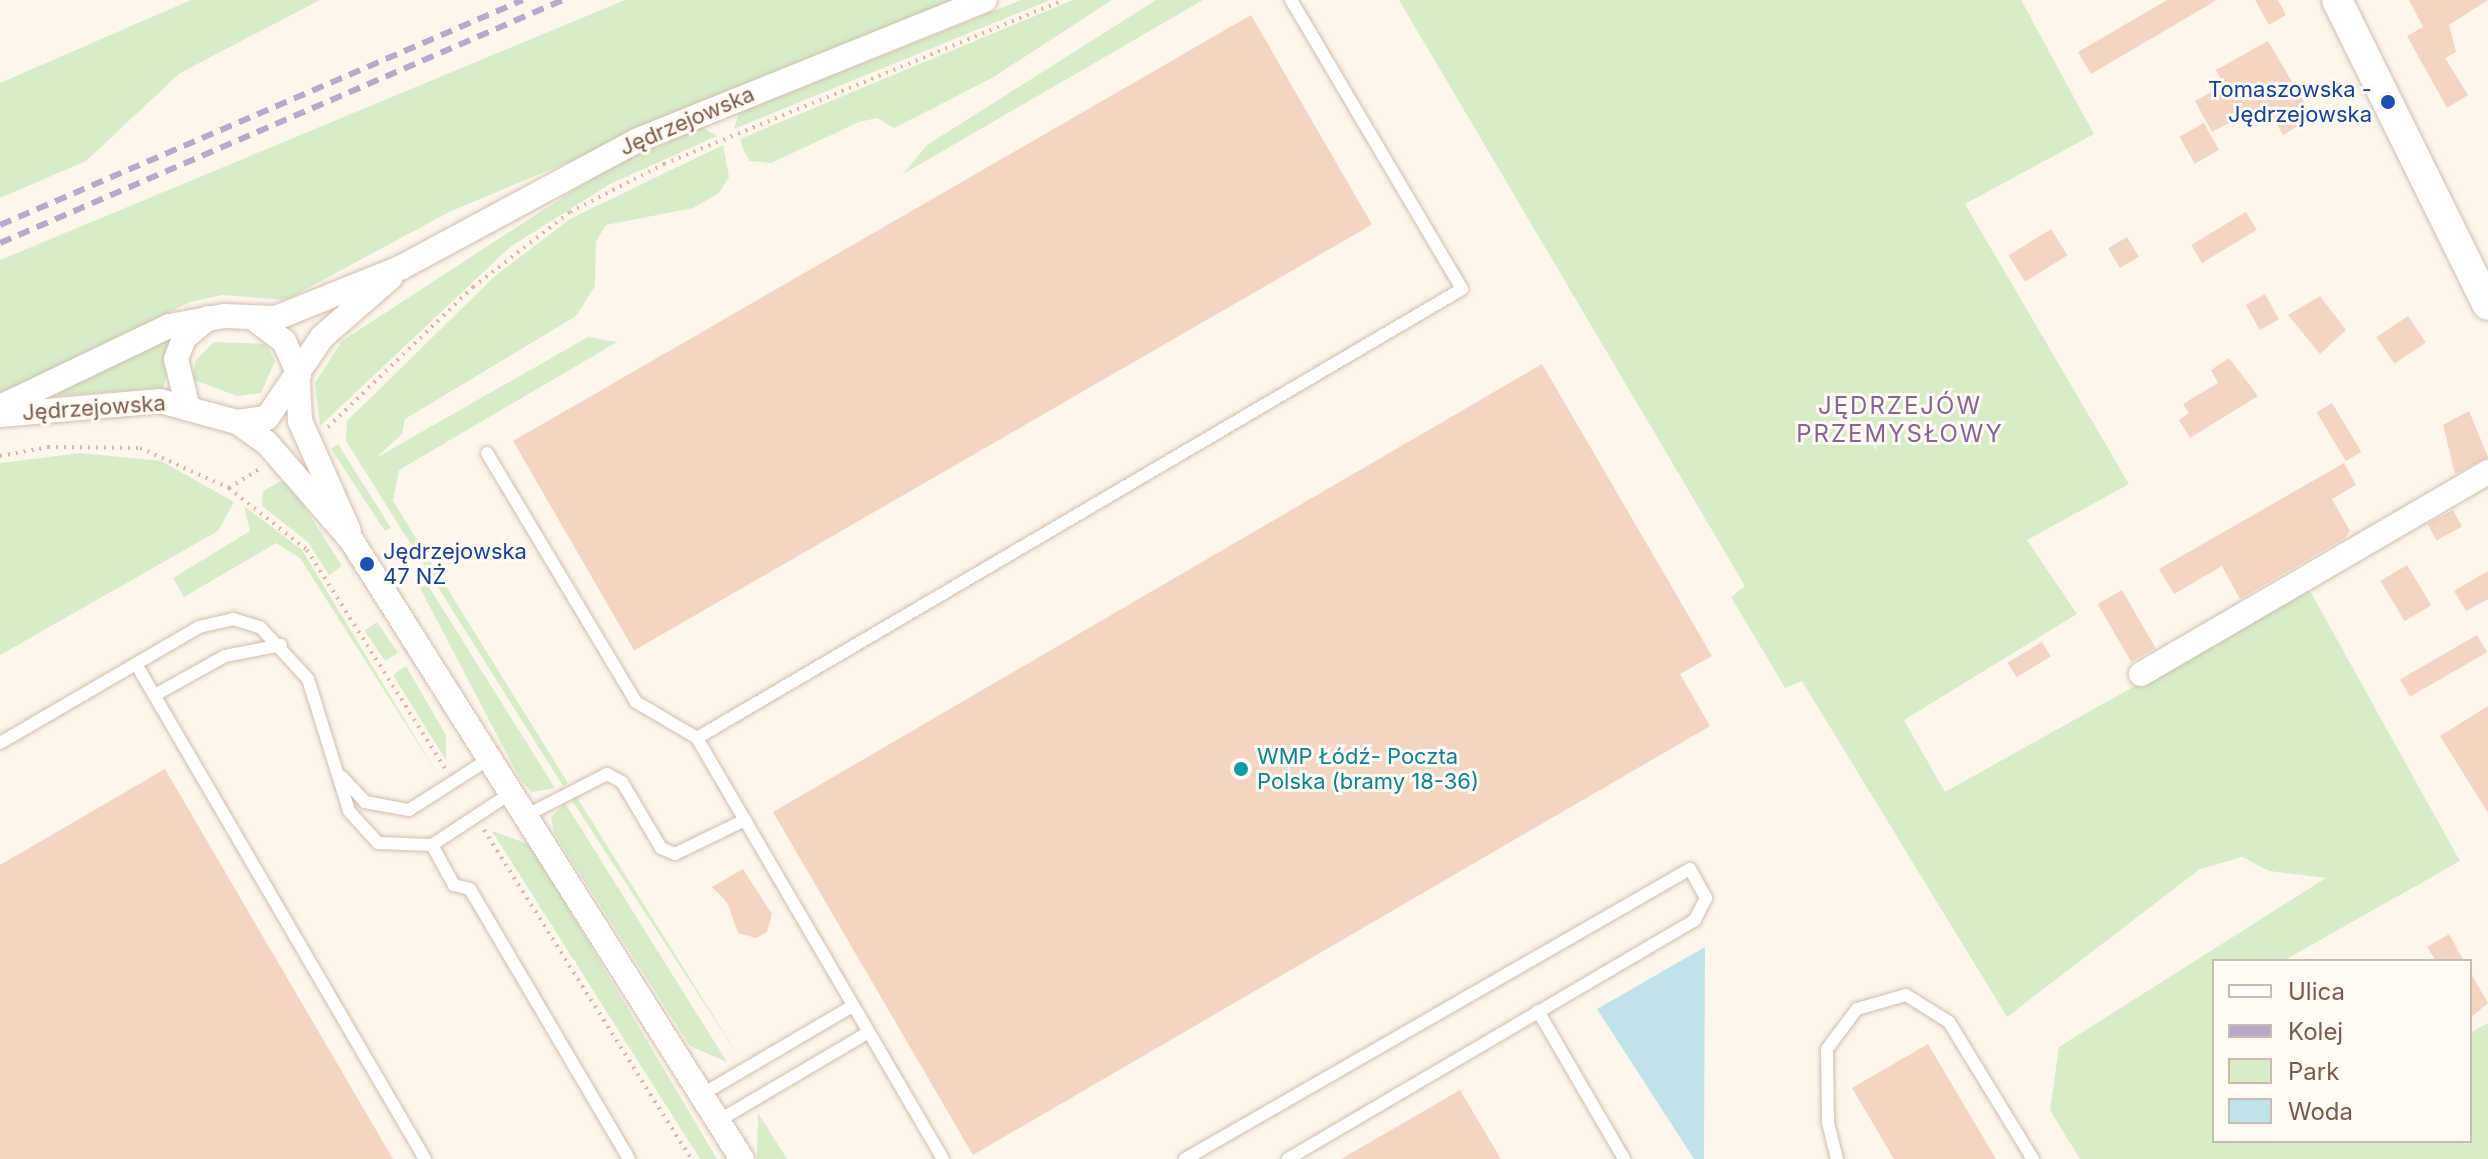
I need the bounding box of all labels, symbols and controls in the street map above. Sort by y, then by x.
place label: Tomaszowska - Jędrzejowska [2208,76,2372,128]
street label: Jędrzejowska [616,81,758,161]
marker: Tomaszowska - Jędrzejowska [2379,93,2397,111]
street label: Jędrzejowska [21,390,167,426]
district label: JĘDRZEJÓW PRZEMYSŁOWY [1796,392,2004,448]
place label: Jędrzejowska 47 NŻ [383,538,527,590]
marker: Jędrzejowska 47 NŻ [358,555,376,573]
place label: WMP Łódź- Poczta Polska (bramy 18-36) [1257,743,1479,794]
marker: WMP Łódź- Poczta Polska (bramy 18-36) [1232,760,1250,778]
legend [2212,959,2472,1143]
text: Ulica [2288,977,2345,1006]
text: Kolej [2288,1017,2343,1046]
text: Park [2288,1057,2339,1086]
text: Woda [2288,1097,2353,1126]

